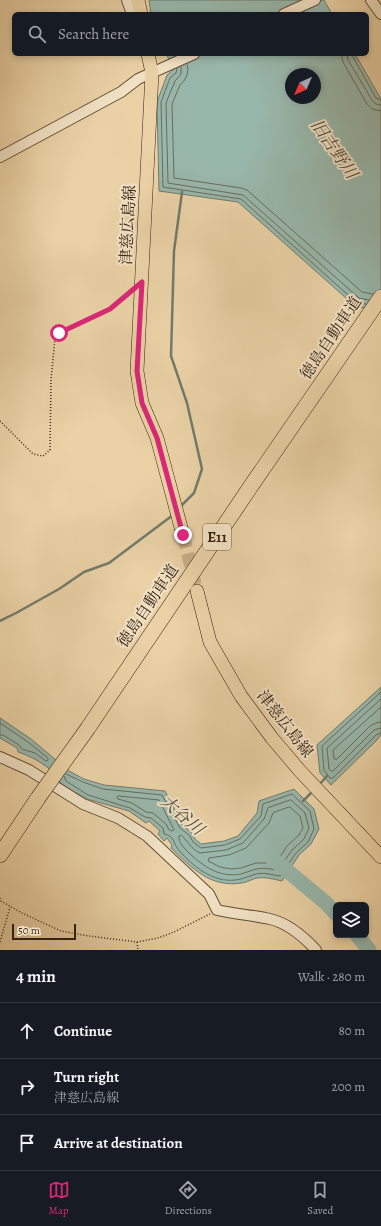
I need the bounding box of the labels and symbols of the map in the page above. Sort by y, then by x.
north arrow [285,68,321,104]
water label: 旧吉野川 [305,115,364,185]
street label: 津慈広島線 [115,184,141,266]
street label: 徳島自動車道 [295,292,367,384]
route start [50,324,68,342]
road number: E11 [203,524,231,550]
route end [174,526,192,544]
street label: 徳島自動車道 [112,560,184,652]
street label: 津慈広島線 [252,686,318,762]
water label: 大谷川 [155,790,210,842]
scale bar [12,922,76,941]

